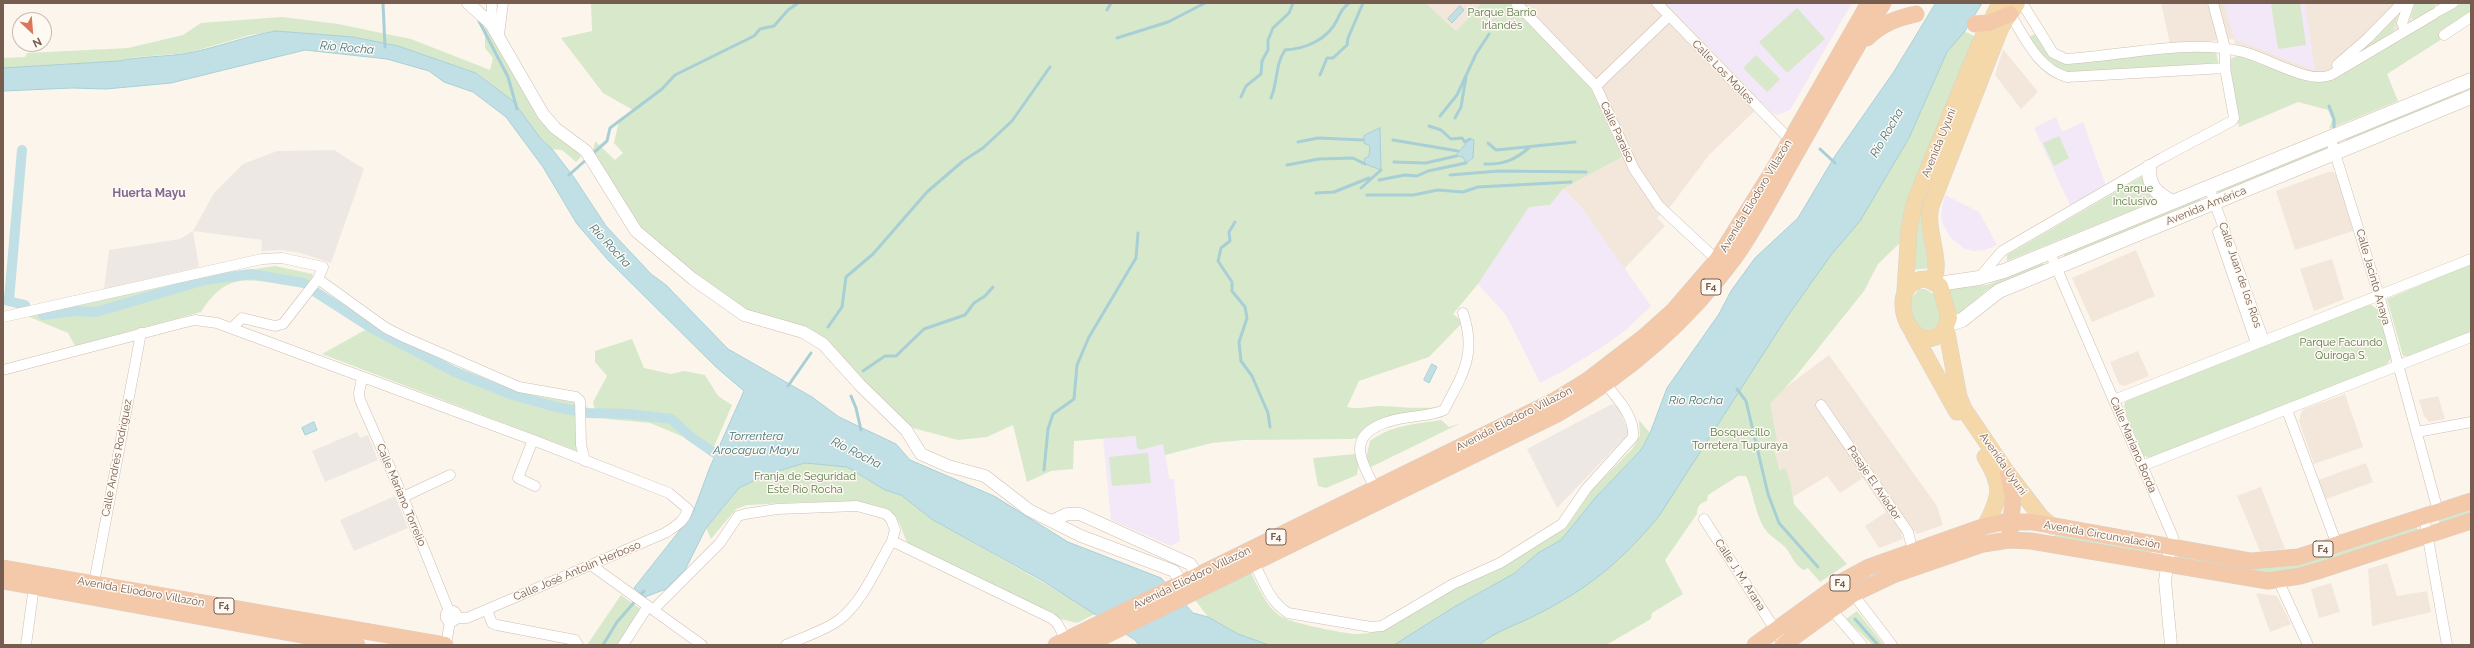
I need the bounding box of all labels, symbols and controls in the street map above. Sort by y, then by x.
park label: Parque Barrio Irlandés [1467,6,1537,32]
north arrow [12,12,52,52]
text: N [30,35,44,50]
street label: Calle Los Molles [1689,37,1757,107]
water label: Río Rocha [319,38,375,58]
street label: Calle Paraíso [1597,99,1637,165]
water label: Río Rocha [1867,106,1907,160]
street label: Avenida Uyuni [1919,107,1959,179]
street label: Avenida Eliodoro Villazón [1717,137,1795,255]
park label: Parque Inclusivo [2113,182,2157,208]
street label: Avenida América [2164,184,2248,228]
district label: Huerta Mayu [112,186,186,200]
street label: Calle Juan de los Ríos [2216,220,2264,330]
water label: Río Rocha [586,221,634,271]
street label: Calle Jacinto Anaya [2353,228,2393,326]
road number: F4 [1701,279,1721,295]
park label: Parque Facundo Quiroga S. [2299,336,2383,362]
street label: Avenida Eliodoro Villazón [1454,384,1574,454]
water label: Río Rocha [1669,393,1723,407]
street label: Calle Mariano Borda [2107,395,2159,495]
street label: Calle Andrés Rodriguez [99,398,135,518]
park label: Bosquecillo Torretera Tupuraya [1692,426,1788,452]
water label: Torrentera Arocagua Mayu [713,429,799,457]
street label: Avenida Uyuni [1977,430,2029,498]
water label: Río Rocha [829,434,883,472]
street label: Calle Mariano Torrelio [373,442,429,548]
street label: Pasaje El Aviador [1844,443,1904,523]
park label: Franja de Seguridad Este Río Rocha [754,470,856,496]
street label: Avenida Circunvalación [2043,518,2161,552]
road number: F4 [1266,529,1286,545]
street label: Calle J. M. Arana [1712,537,1768,613]
street label: Calle José Antolin Herboso [511,538,643,604]
road number: F4 [2313,541,2333,557]
street label: Avenida Eliodoro Villazón [1131,544,1253,612]
street label: Avenida Eliodoro Villazón [76,574,206,610]
road number: F4 [1830,575,1850,591]
road number: F4 [214,598,234,614]

